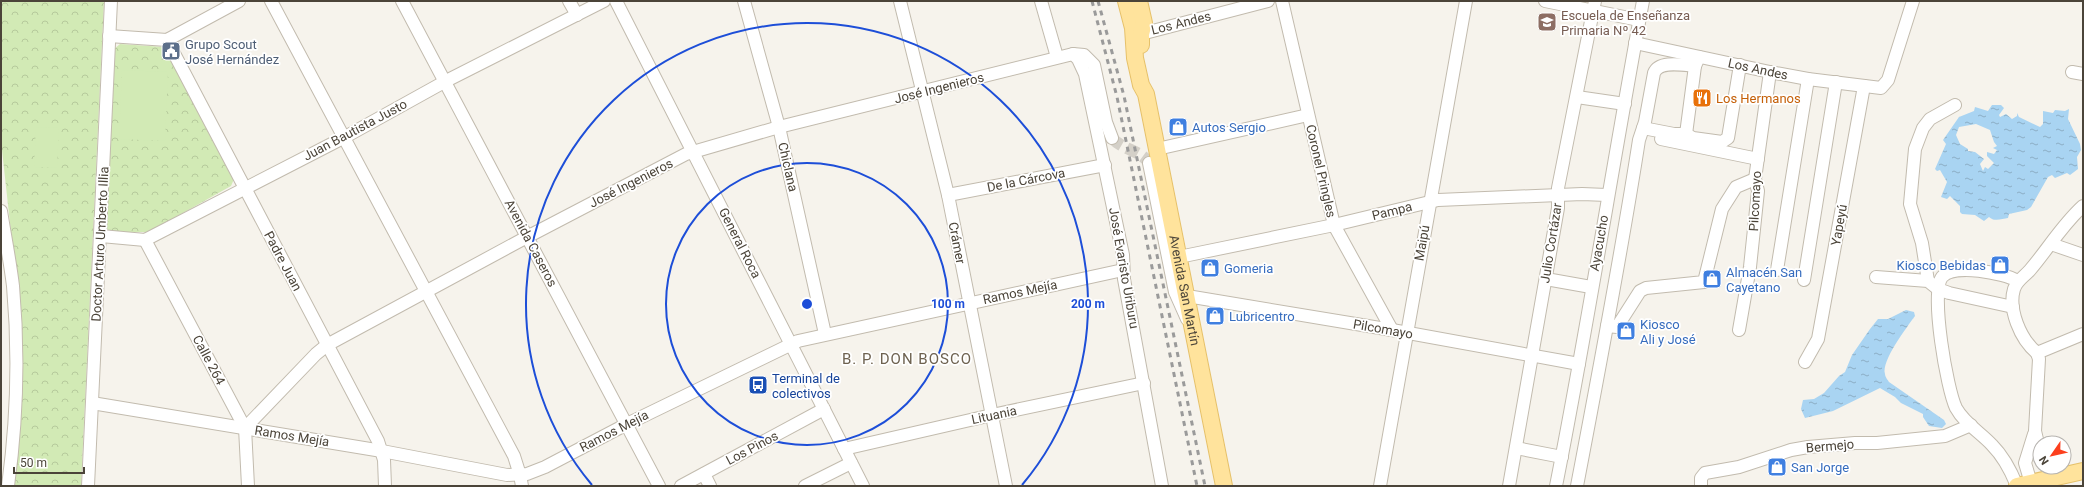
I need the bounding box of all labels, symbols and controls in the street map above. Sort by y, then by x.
street label: Los Andes [1150,8,1213,38]
place label: Escuela de Enseñanza Primaria Nº 42 [1561,8,1690,38]
school or university icon: Escuela de Enseñanza Primaria Nº 42 [1536,11,1558,33]
place label: Grupo Scout José Hernández [185,37,280,67]
public building icon: Grupo Scout José Hernández [160,40,182,62]
street label: Los Andes [1727,55,1790,83]
street label: José Ingenieros [893,70,986,106]
restaurant icon: Los Hermanos [1691,87,1713,109]
place label: Los Hermanos [1716,91,1801,106]
street label: Juan Bautista Justo [301,96,409,164]
shop icon: Autos Sergio [1167,116,1189,138]
place label: Autos Sergio [1192,120,1266,135]
street label: Coronel Pringles [1303,123,1339,219]
street label: Chiclana [775,141,801,193]
street label: José Ingenieros [587,155,676,211]
street label: De la Cárcova [986,165,1066,195]
street label: Doctor Arturo Umberto Illia [88,166,112,322]
street label: Pilcomayo [1746,170,1764,232]
street label: Avenida Caseros [502,197,560,289]
street label: Pampa [1370,199,1414,223]
street label: Julio Cortázar [1537,201,1565,284]
street label: Yapeyú [1828,203,1850,247]
street label: General Roca [716,205,764,281]
street label: José Evaristo Uriburu [1106,206,1142,330]
street label: Ayacucho [1587,214,1611,272]
street label: Crámer [946,221,969,266]
street label: Maipú [1411,224,1433,262]
street label: Padre Juan [261,229,305,293]
street label: Avenida San Martín [1167,234,1203,347]
shop icon: Kiosco Bebidas [1989,254,2011,276]
shop icon: Gomeria [1199,257,1221,279]
place label: Kiosco Bebidas [1897,258,1986,273]
place label: Gomeria [1224,261,1273,276]
place label: Almacén San Cayetano [1726,265,1802,295]
shop icon: Almacén San Cayetano [1701,268,1723,290]
street label: Ramos Mejía [982,277,1058,307]
centre of rings [800,297,814,311]
text: 100 m [931,297,965,311]
text: 200 m [1071,297,1105,311]
shop icon: Lubricentro [1204,305,1226,327]
place label: Lubricentro [1229,309,1295,324]
street label: Pilcomayo [1352,316,1414,342]
place label: Kiosco Ali y José [1640,317,1696,347]
shop icon: Kiosco Ali y José [1615,320,1637,342]
street label: Calle 264 [190,333,229,388]
district label: B. P. DON BOSCO [842,350,972,368]
place label: Terminal de colectivos [772,371,840,401]
bus stop icon: Terminal de colectivos [747,374,769,396]
street label: Lituania [970,403,1018,427]
street label: Ramos Mejía [577,407,651,455]
street label: Ramos Mejía [254,423,330,449]
street label: Los Pinos [723,428,781,468]
north arrow [2032,435,2072,475]
street label: Bermejo [1805,436,1855,456]
scale bar [14,449,84,475]
text: N [2036,453,2052,467]
text: 50 m [20,456,47,470]
shop icon: San Jorge [1766,456,1788,478]
place label: San Jorge [1791,460,1849,475]

